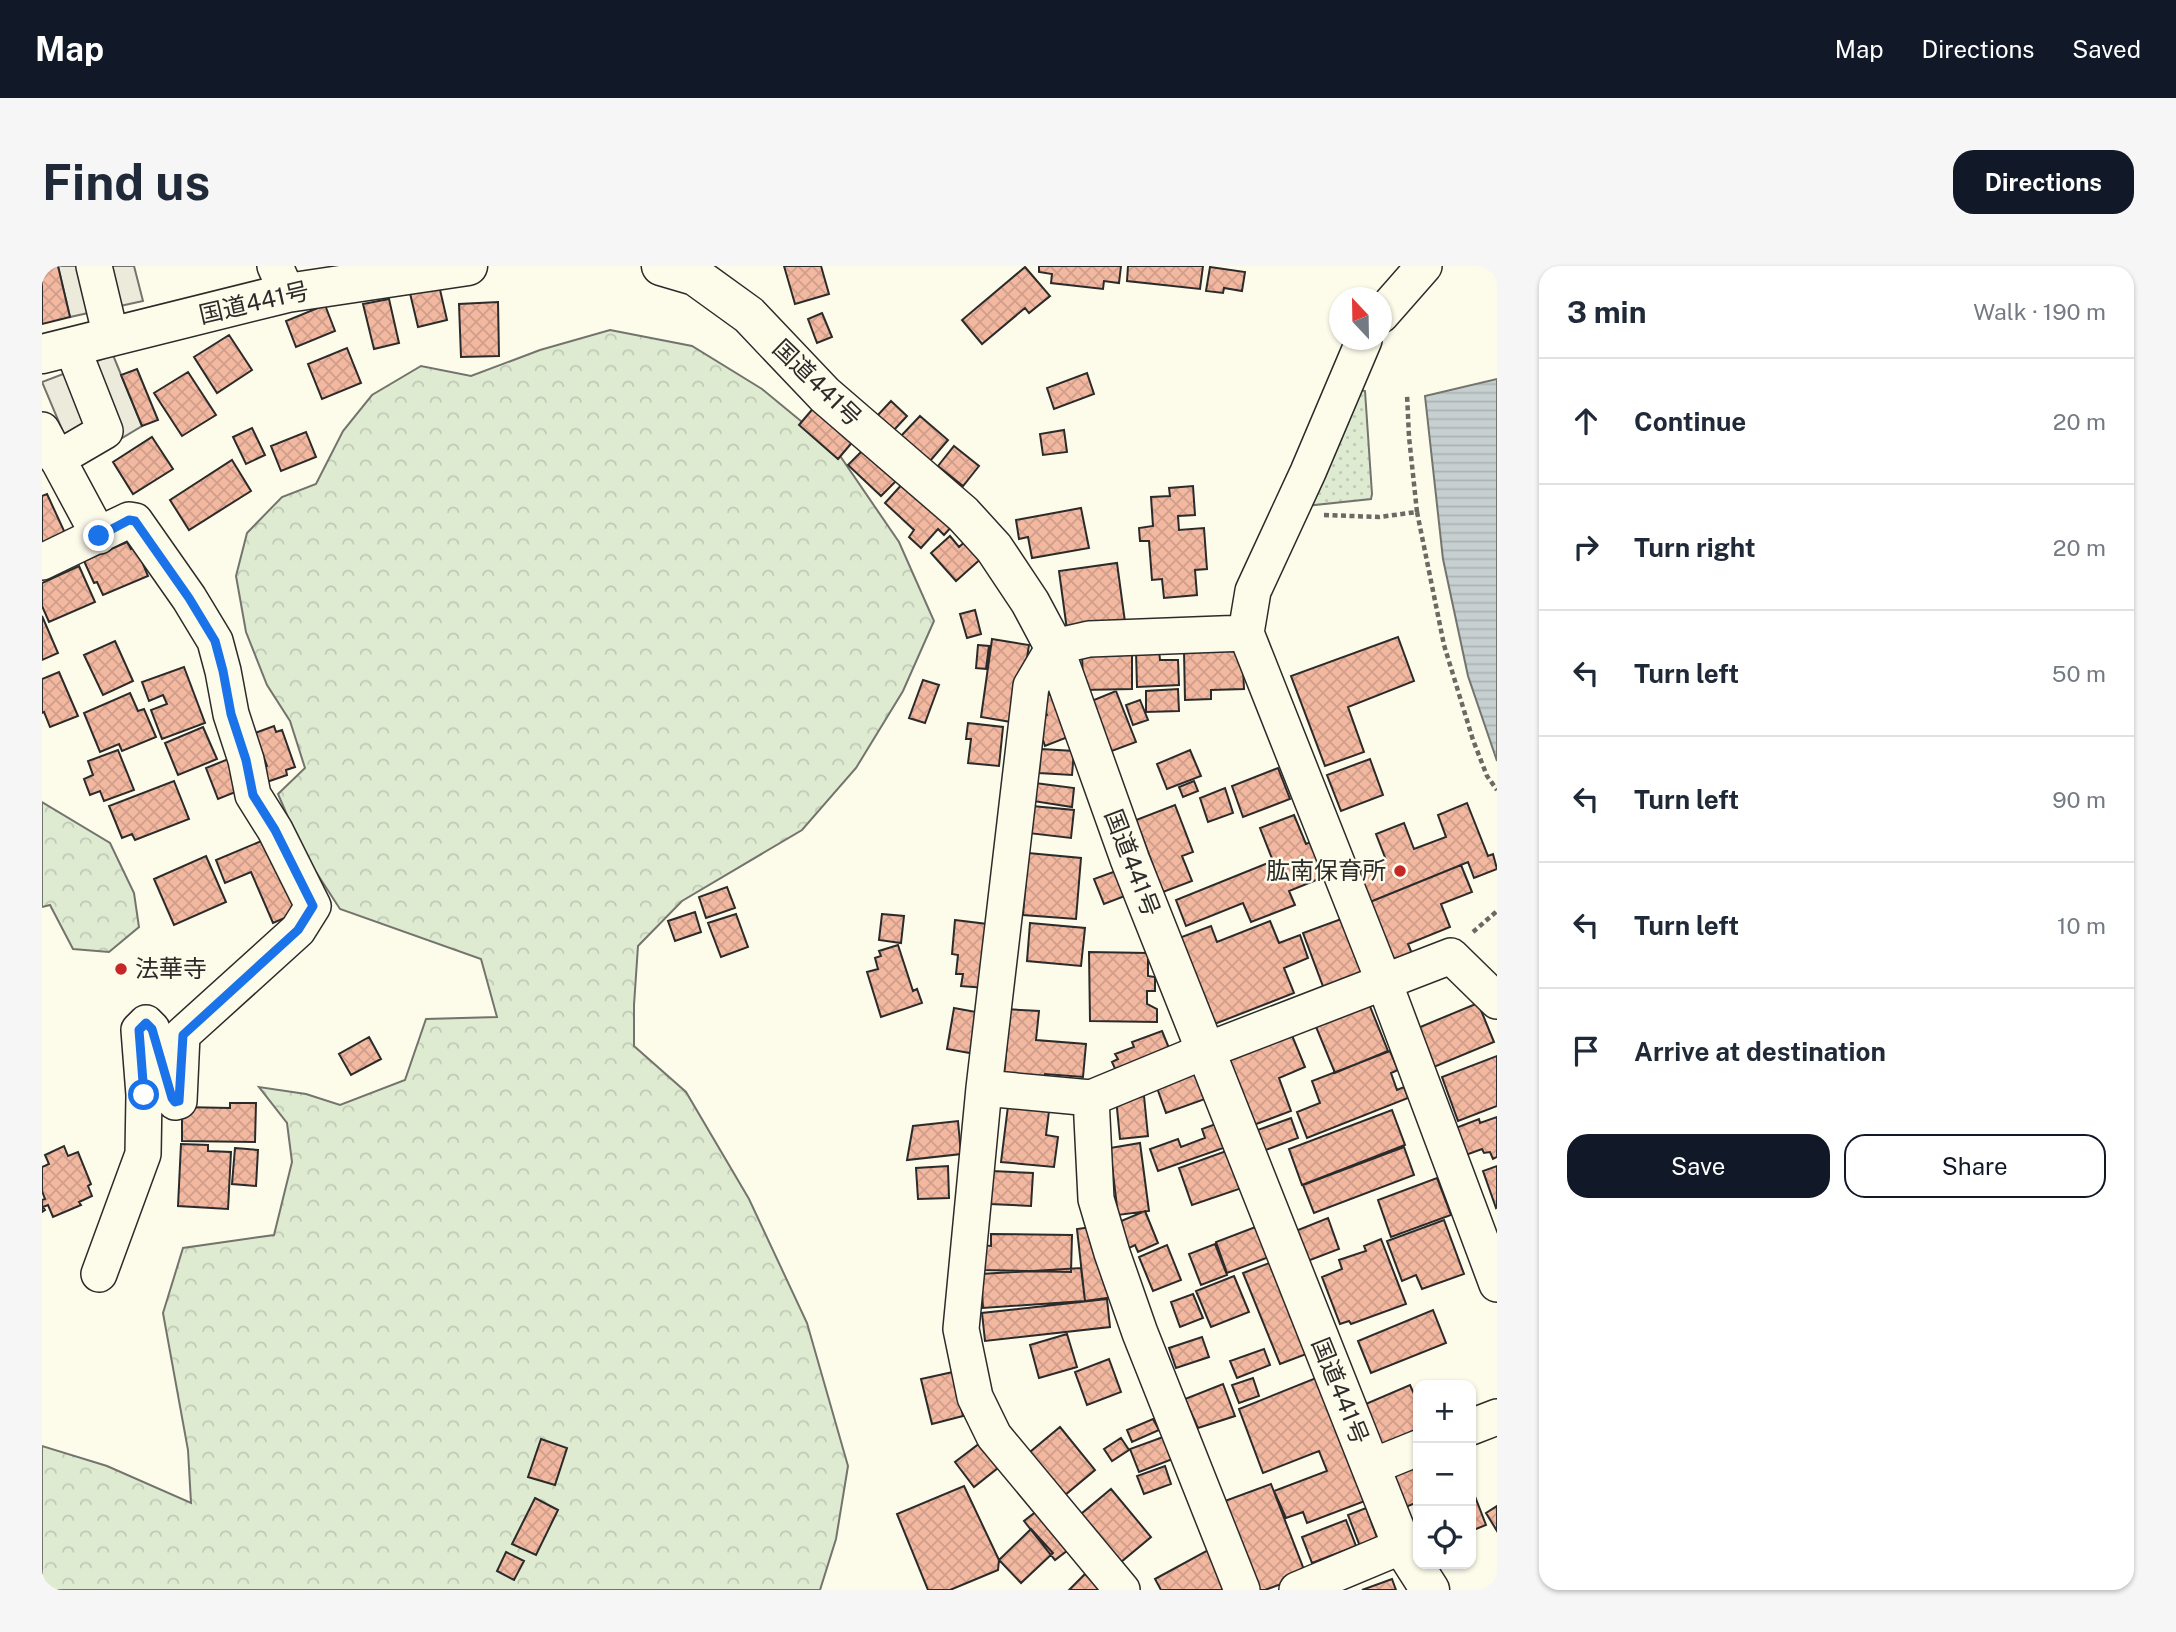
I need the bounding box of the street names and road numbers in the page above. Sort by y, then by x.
street label: 国道441号 [196,276,311,328]
street label: 国道441号 [768,333,868,431]
street label: 国道441号 [1100,805,1166,920]
street label: 国道441号 [1307,1333,1375,1448]

